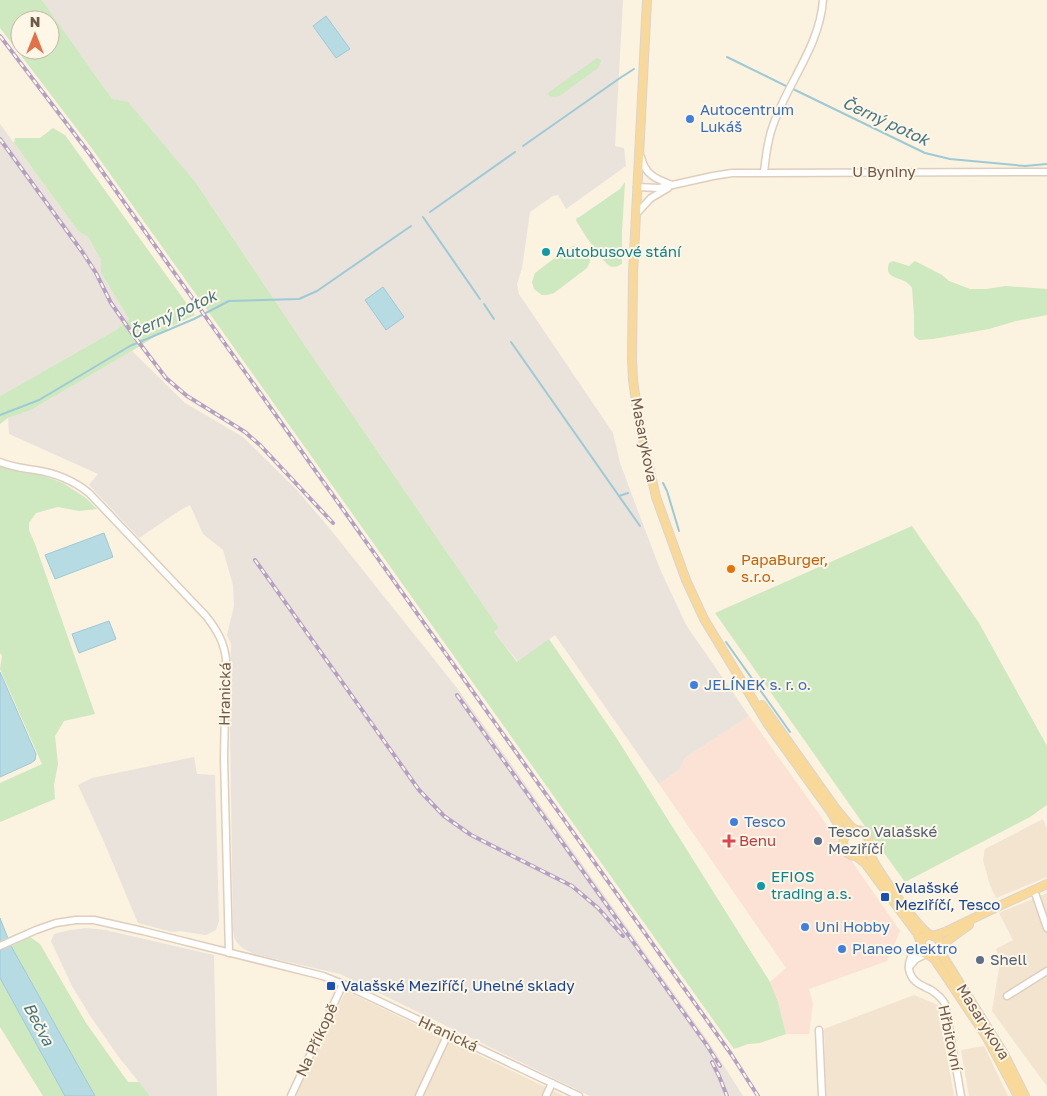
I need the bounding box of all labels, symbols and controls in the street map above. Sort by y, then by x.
north arrow [10,10,60,60]
text: N [30,13,40,30]
water label: Černý potok [839,92,934,151]
place label: Autocentrum Lukáš [700,100,794,135]
marker: Autocentrum Lukáš [684,113,696,125]
street label: U Byniny [852,162,916,180]
place label: Autobusové stání [556,242,682,260]
marker: Autobusové stání [540,246,552,258]
water label: Černý potok [126,284,221,343]
street label: Masarykova [628,396,662,484]
place label: PapaBurger, s.r.o. [741,550,828,585]
marker: PapaBurger, s.r.o. [725,563,737,575]
street label: Hranická [214,662,234,726]
place label: JELÍNEK s. r. o. [704,675,811,693]
marker: JELÍNEK s. r. o. [688,679,700,691]
place label: Tesco [744,812,786,830]
marker: Tesco [728,816,740,828]
place label: Tesco Valašské Meziříčí [828,822,938,857]
place label: Benu [739,831,776,849]
marker: Benu [723,835,735,847]
marker: Tesco Valašské Meziříčí [812,835,824,847]
place label: EFIOS trading a.s. [771,867,852,902]
place label: Valašské Meziříčí, Tesco [895,878,1000,913]
marker: EFIOS trading a.s. [755,880,767,892]
marker: Valašské Meziříčí, Tesco [879,891,891,903]
place label: Uni Hobby [815,917,890,935]
marker: Uni Hobby [799,921,811,933]
place label: Planeo elektro [852,939,957,957]
marker: Planeo elektro [836,943,848,955]
place label: Shell [990,950,1027,968]
marker: Shell [974,954,986,966]
place label: Valašské Meziříčí, Uhelné sklady [341,976,575,994]
marker: Valašské Meziříčí, Uhelné sklady [325,980,337,992]
street label: Masarykova [953,980,1014,1063]
water label: Bečva [19,999,59,1050]
street label: Na Příkopě [291,1000,341,1079]
street label: Hřbitovní [935,1003,967,1073]
street label: Hranická [416,1011,481,1055]

